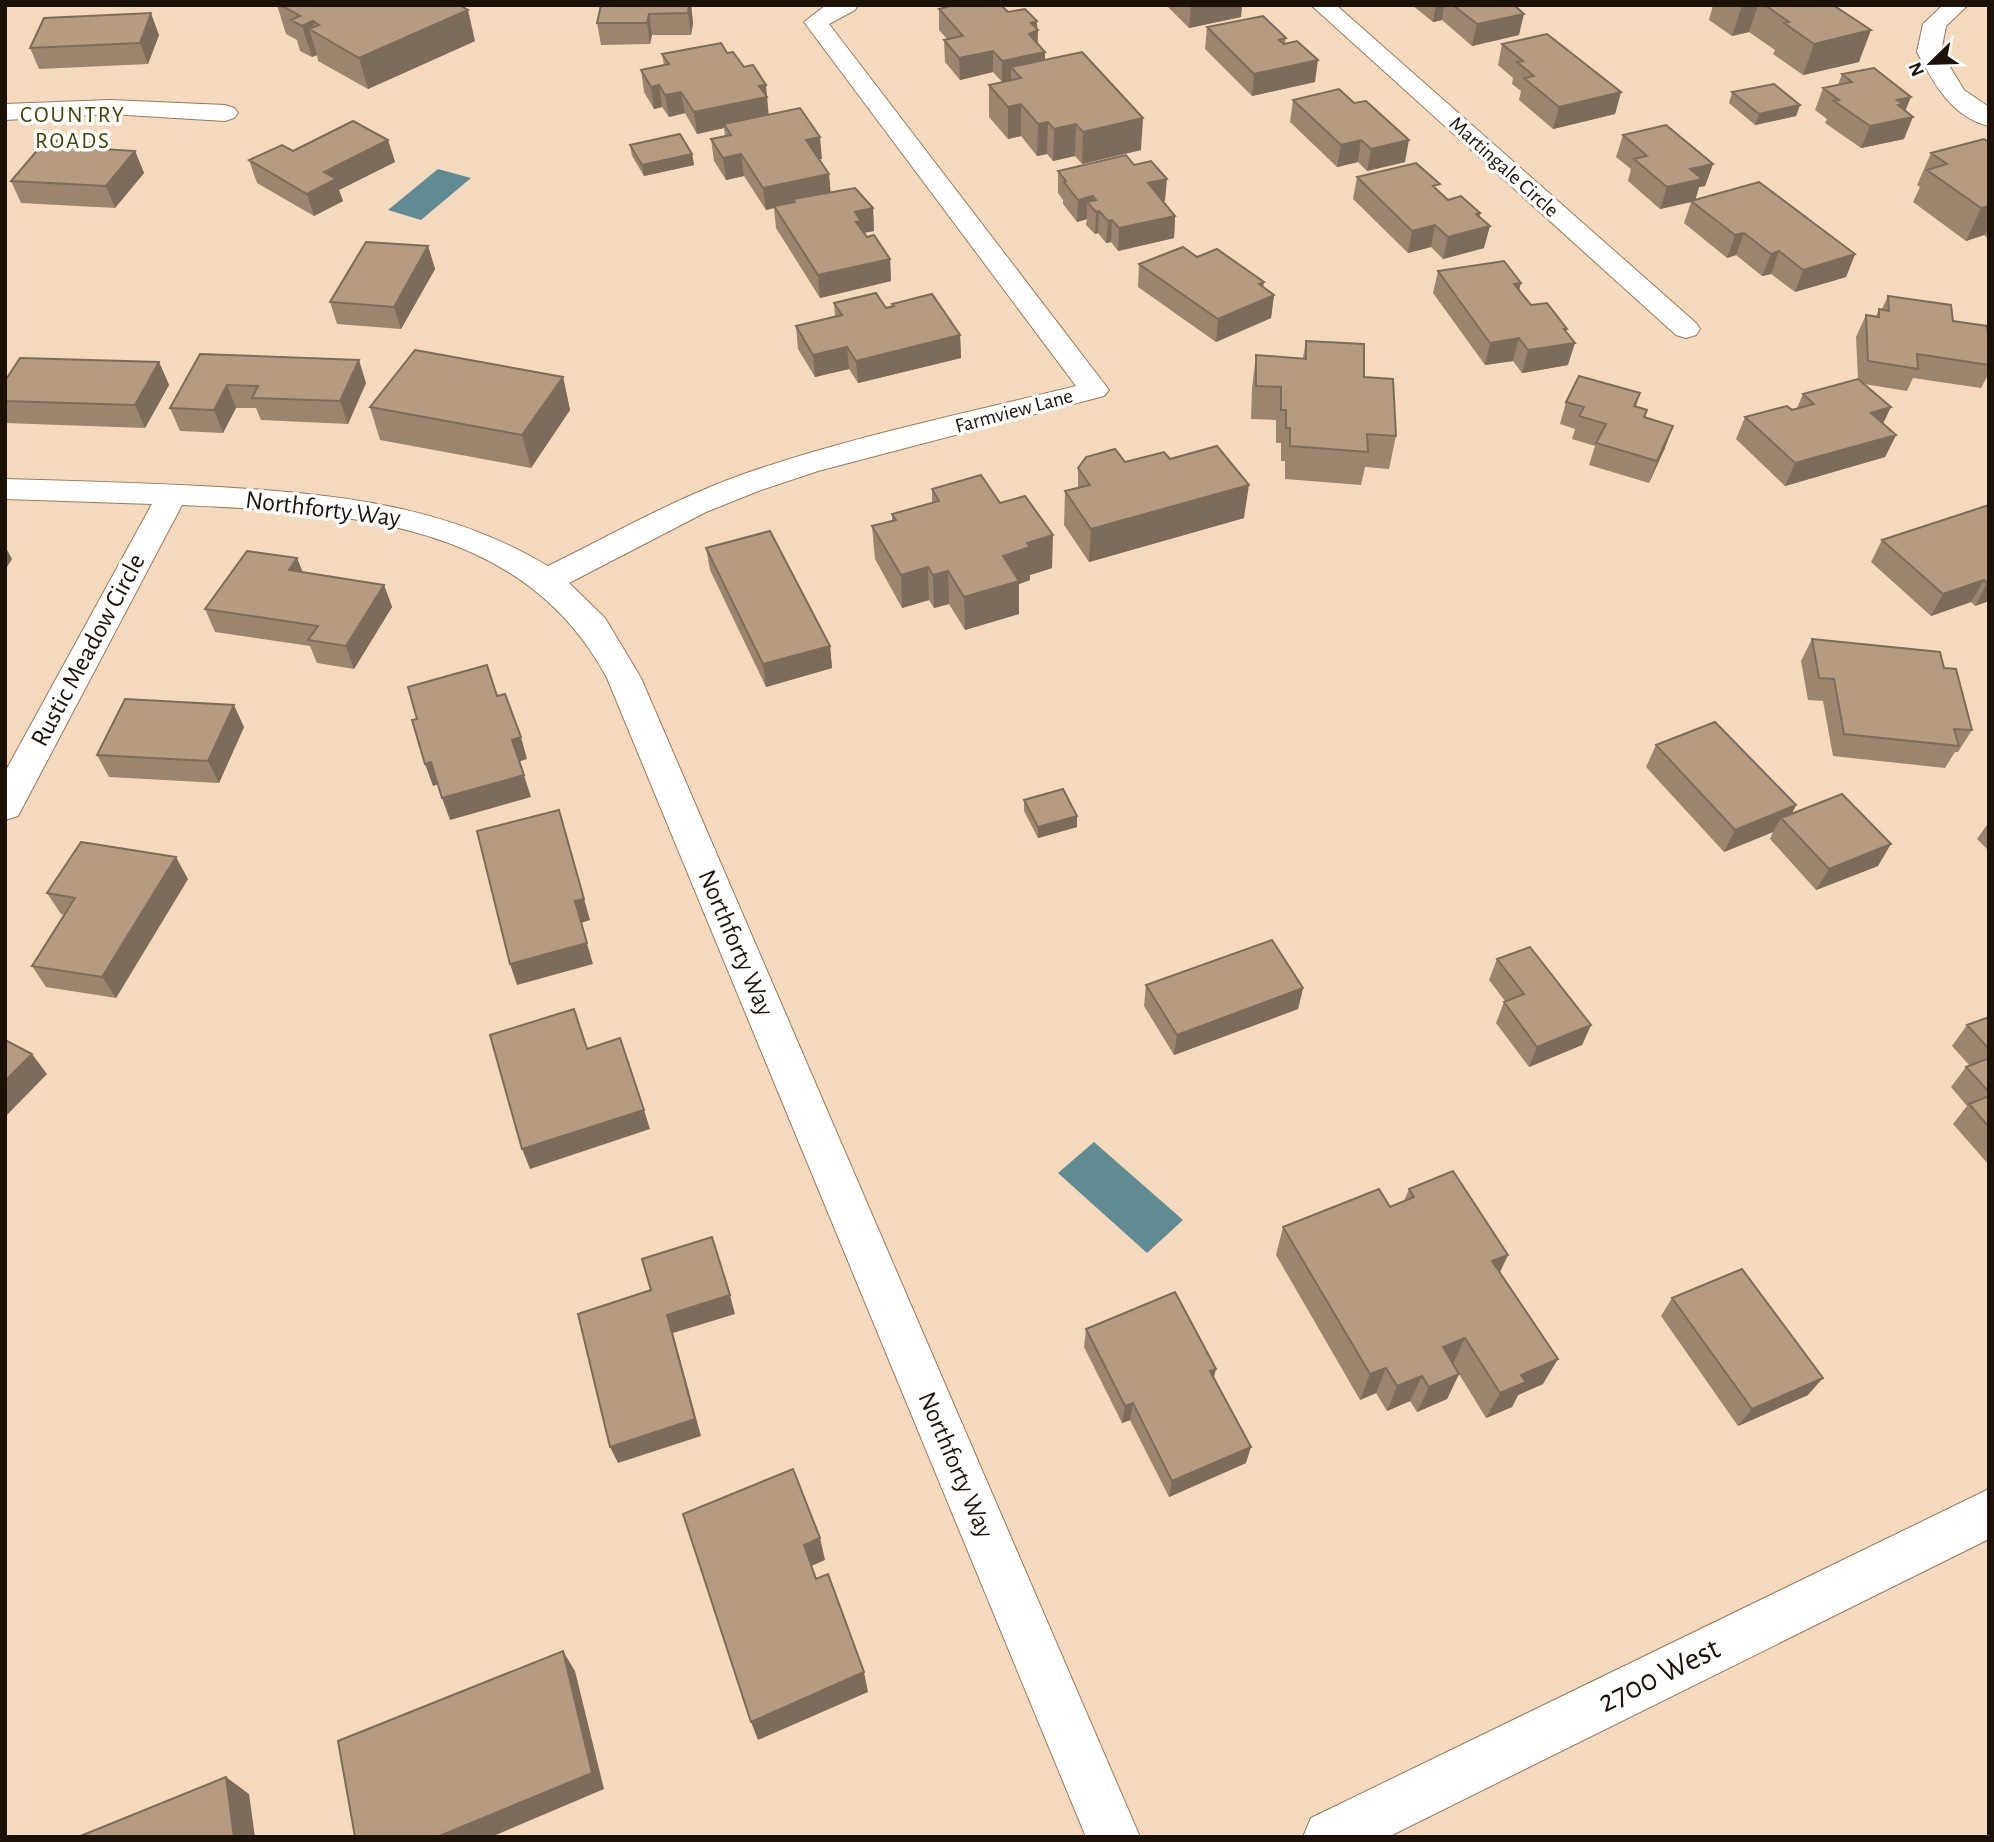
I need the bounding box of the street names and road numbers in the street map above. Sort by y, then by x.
street label: Martingale Circle [1445,113,1563,221]
street label: Farmview Lane [953,385,1075,437]
street label: Northforty Way [244,487,402,531]
street label: Rustic Meadow Circle [26,549,150,751]
street label: Northforty Way [693,866,779,1020]
street label: Northforty Way [913,1388,999,1542]
street label: 2700 West [1593,1632,1725,1718]

